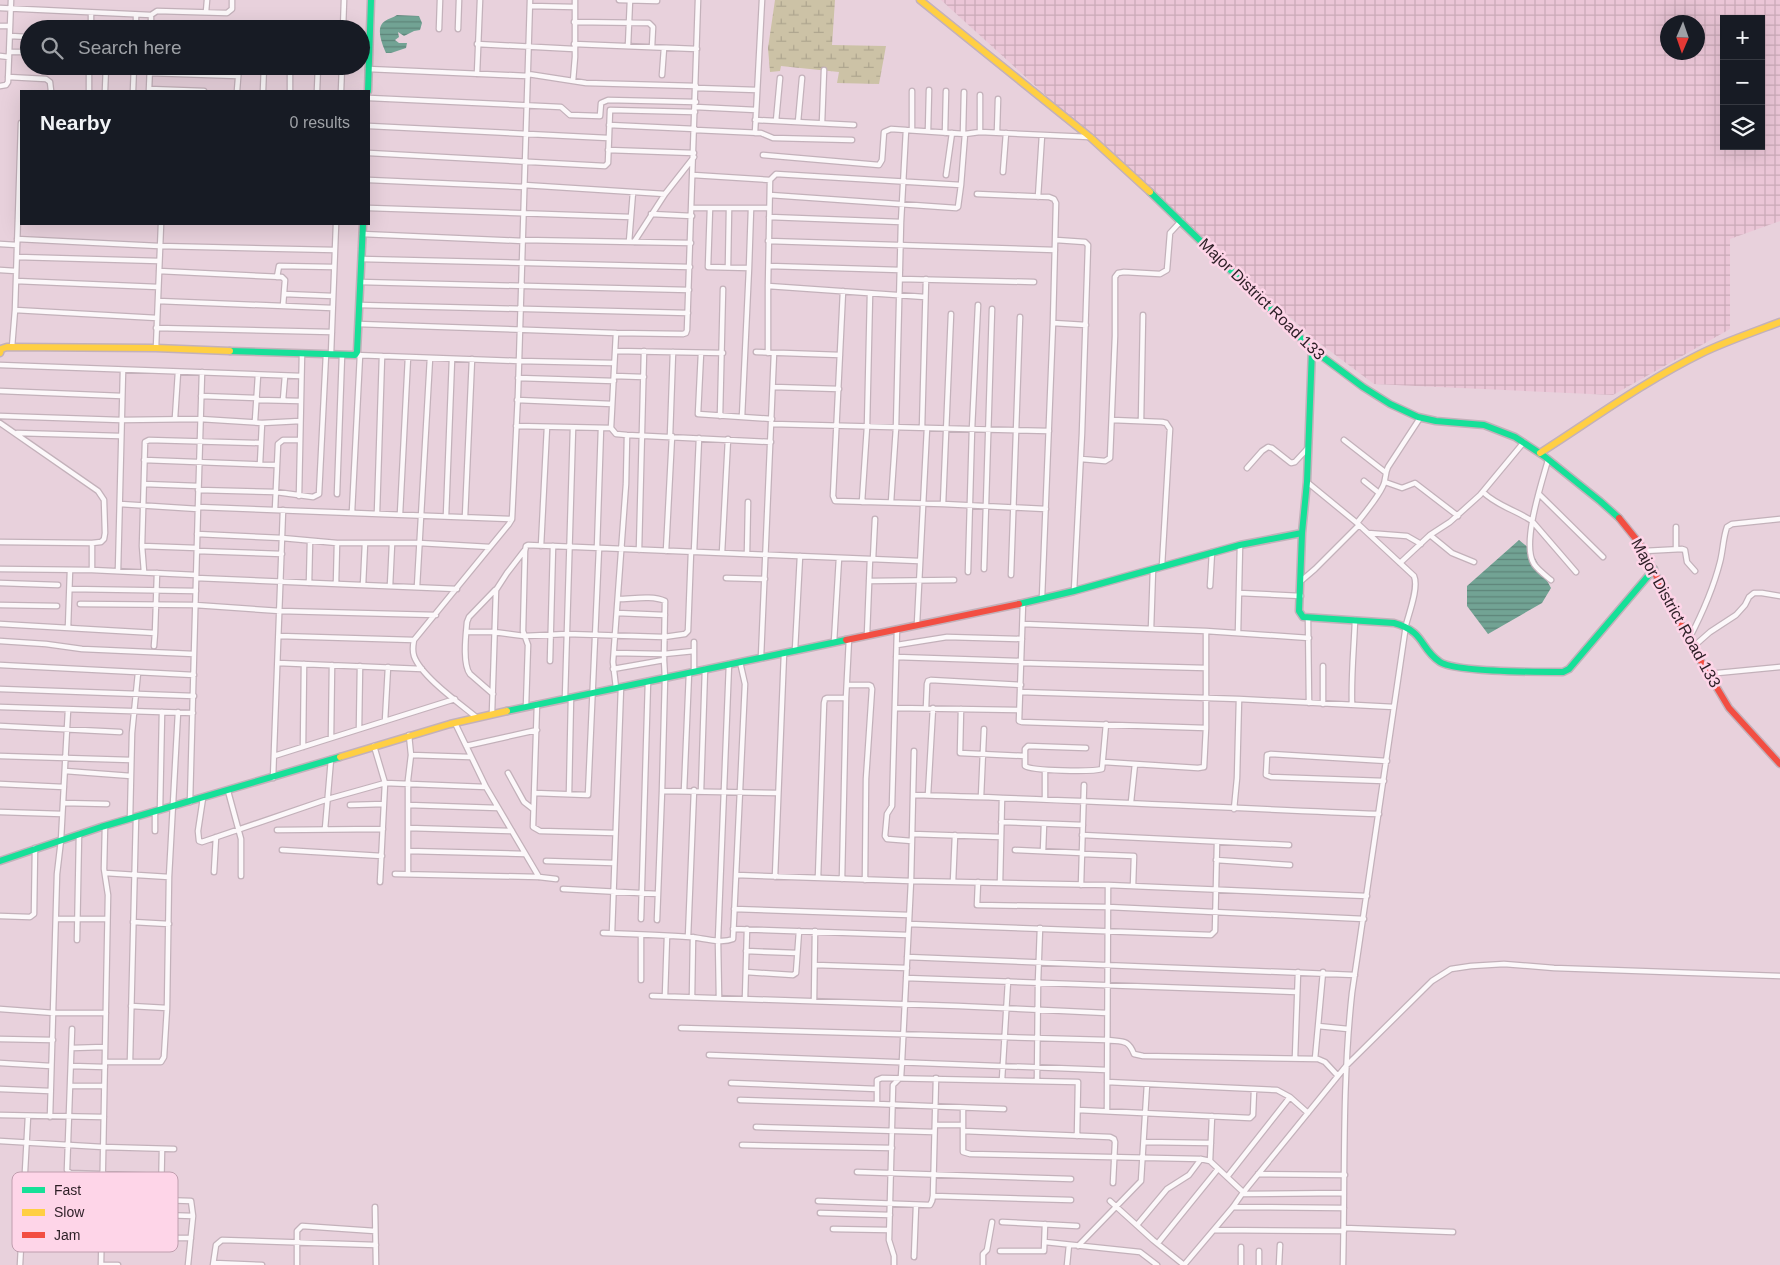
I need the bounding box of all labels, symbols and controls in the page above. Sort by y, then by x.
north arrow [1660,15,1705,60]
map controls [1720,15,1765,150]
button: + [1720,15,1765,60]
search box [20,20,370,75]
icon: search [38,34,66,62]
text: Search here [78,37,182,58]
button: − [1720,60,1765,105]
button: layers [1720,105,1765,150]
text: Nearby [40,111,111,134]
text: 0 results [290,114,350,131]
street label: Major District Road 133 [1196,235,1328,363]
street label: Major District Road 133 [1628,536,1724,690]
legend [12,1172,178,1252]
text: Fast [54,1182,81,1198]
text: Slow [54,1204,85,1220]
text: Jam [54,1227,80,1243]

